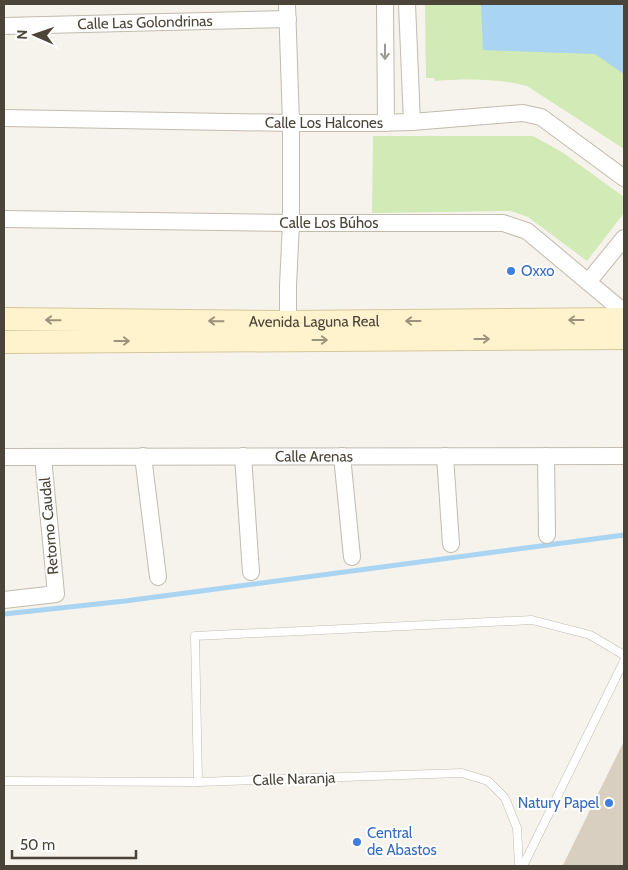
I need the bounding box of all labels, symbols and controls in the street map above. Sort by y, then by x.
north arrow [10,10,60,60]
street label: Calle Las Golondrinas [77,12,213,33]
text: N [13,29,31,40]
one-way arrow [380,44,390,60]
street label: Calle Los Halcones [265,114,383,132]
street label: Calle Los Búhos [279,214,379,232]
place label: Oxxo [521,262,555,280]
marker: Oxxo [505,265,517,277]
street label: Avenida Laguna Real [249,312,380,331]
one-way arrow [45,315,61,324]
one-way arrow [568,315,584,325]
one-way arrow [208,316,224,326]
one-way arrow [405,316,422,326]
one-way arrow [474,334,490,344]
one-way arrow [312,335,328,345]
one-way arrow [114,336,130,346]
street label: Calle Arenas [275,447,353,466]
street label: Retorno Caudal [36,476,62,576]
street label: Calle Naranja [252,769,336,789]
place label: Natury Papel [518,794,599,812]
marker: Natury Papel [603,797,615,809]
place label: Central de Abastos [367,824,437,859]
scale bar [12,828,136,860]
text: 50 m [20,836,55,854]
marker: Central de Abastos [351,836,363,848]

